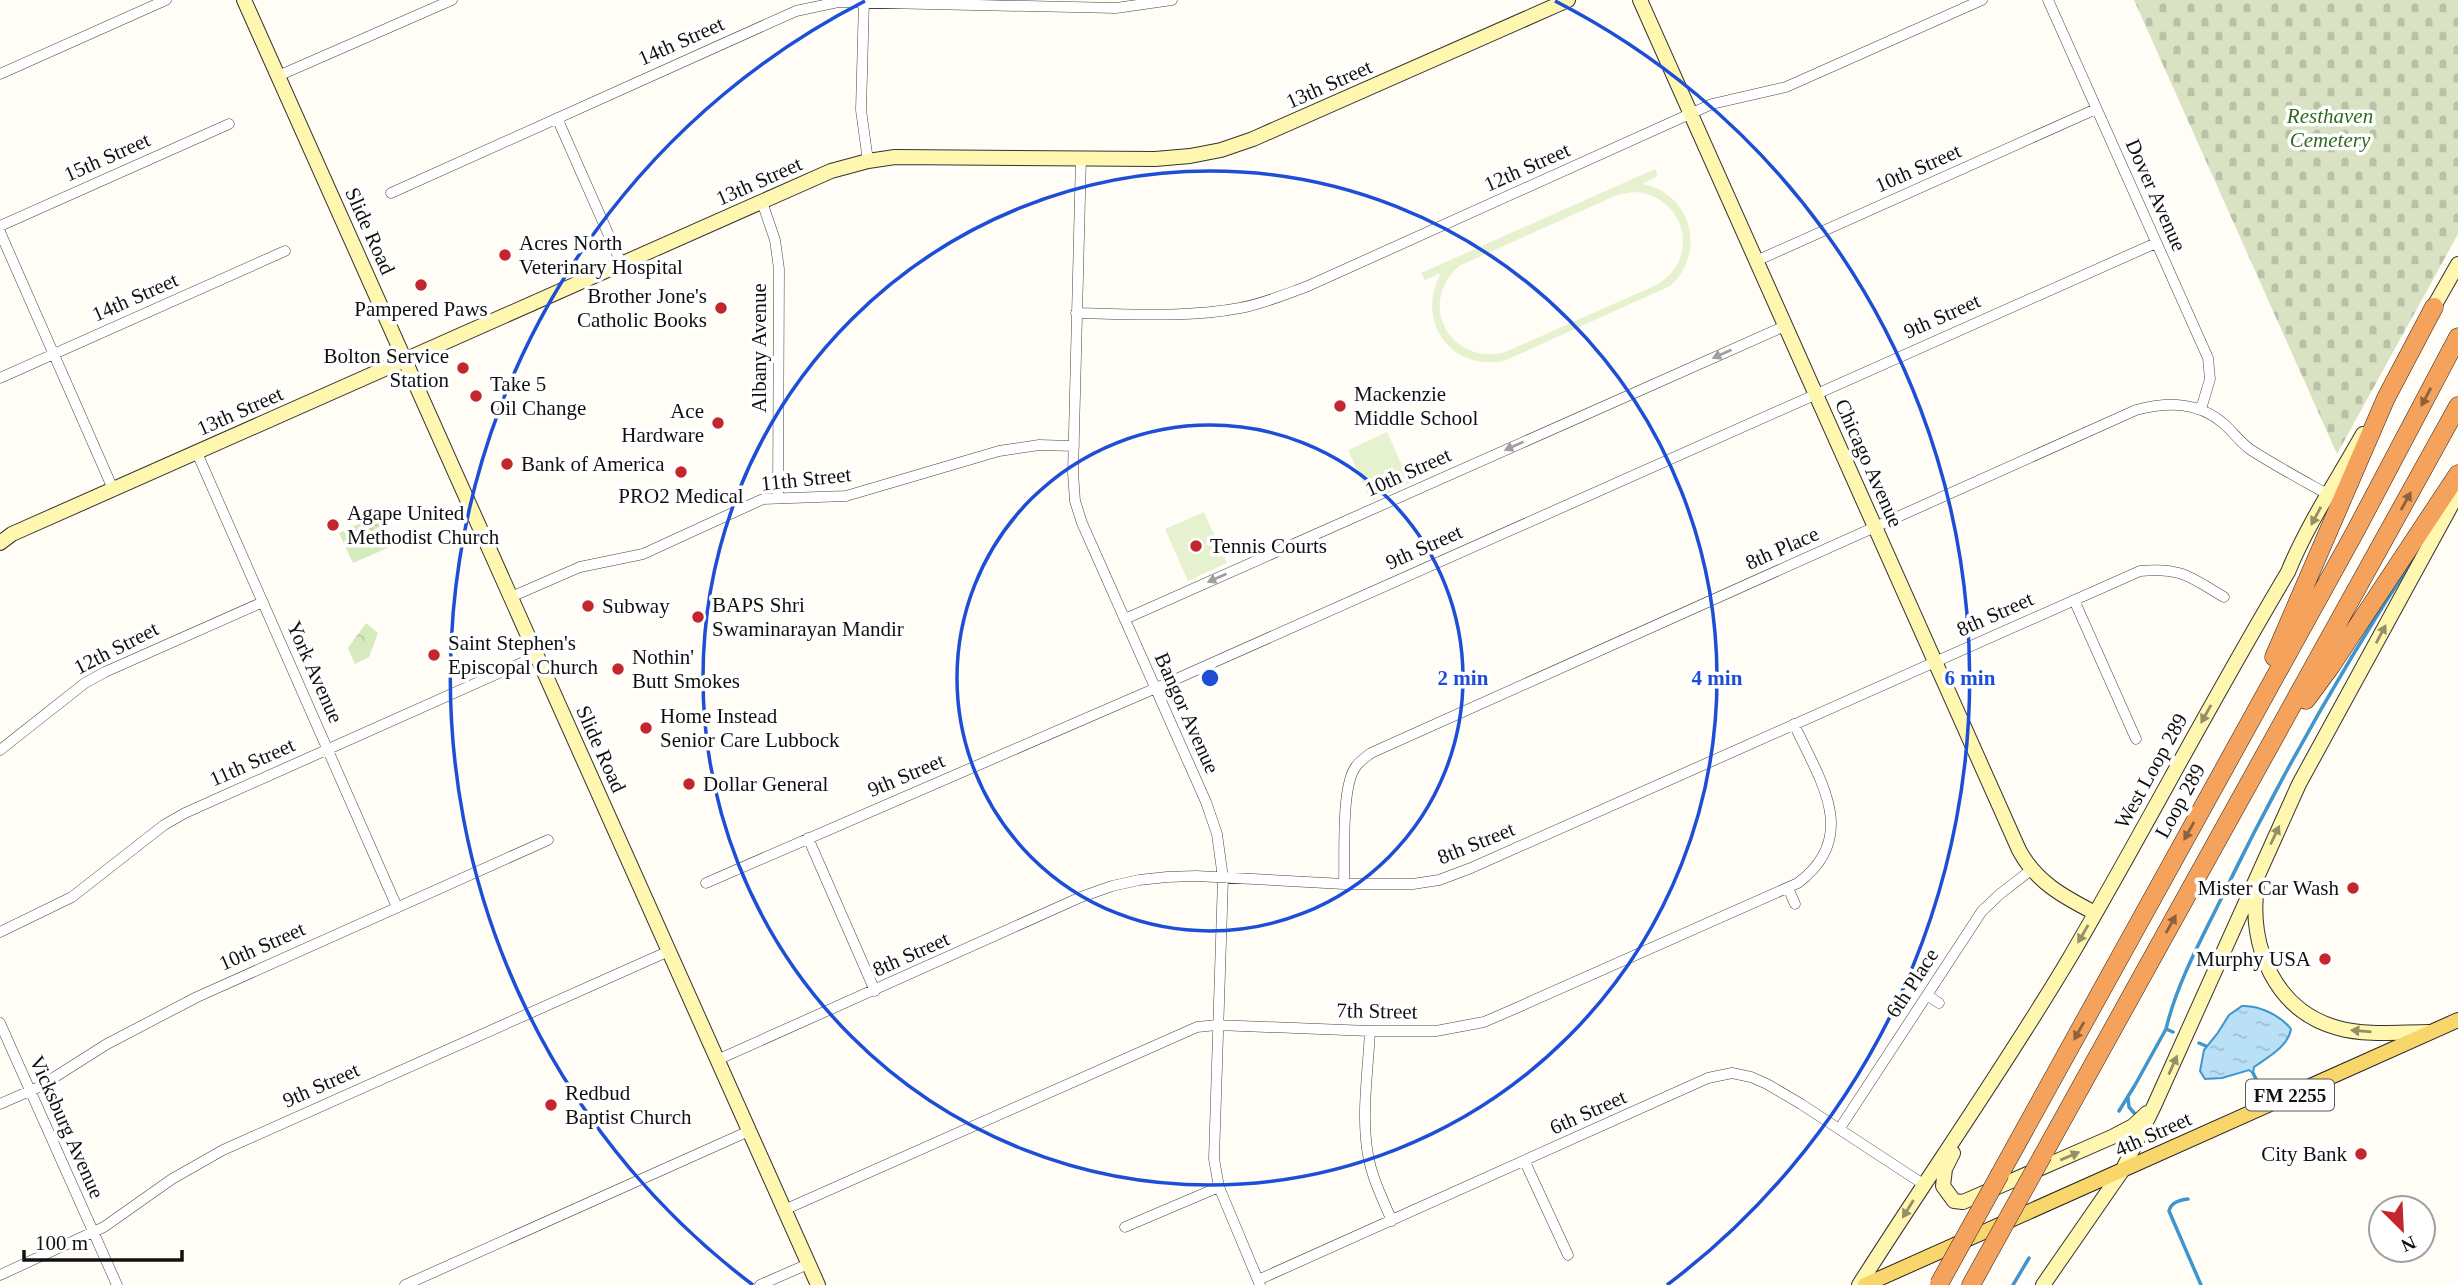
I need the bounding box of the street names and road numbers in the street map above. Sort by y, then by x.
street label: 14th Street [634,11,728,71]
street label: 13th Street [1282,54,1376,114]
street label: 15th Street [60,127,154,187]
street label: Dover Avenue [2121,135,2191,255]
street label: 12th Street [1480,137,1574,197]
street label: 10th Street [1871,138,1965,198]
street label: 13th Street [712,151,806,211]
street label: Slide Road [340,184,400,279]
street label: 14th Street [88,267,182,327]
street label: Albany Avenue [747,283,771,413]
street label: 9th Street [1900,288,1984,343]
street label: 13th Street [193,381,287,441]
street label: Chicago Avenue [1830,395,1908,531]
street label: 10th Street [1361,442,1455,502]
street label: 11th Street [760,462,853,496]
street label: 9th Street [1382,519,1466,574]
street label: 8th Place [1742,521,1822,575]
street label: 8th Street [1953,586,2037,641]
street label: 12th Street [70,616,162,679]
street label: York Avenue [282,617,348,727]
street label: Bangor Avenue [1150,649,1224,777]
street label: Slide Road [571,702,631,797]
street label: West Loop 289 [2109,709,2193,833]
street label: 11th Street [206,733,298,791]
street label: 9th Street [864,748,948,802]
street label: Loop 289 [2149,759,2211,843]
street label: 8th Street [1434,817,1518,869]
street label: 10th Street [215,916,309,976]
street label: 8th Street [869,926,953,981]
street label: 6th Place [1881,944,1943,1022]
street label: 7th Street [1336,998,1418,1024]
street label: Vicksburg Avenue [25,1052,109,1202]
street label: 9th Street [279,1057,363,1112]
road number: FM 2255 [2246,1079,2334,1110]
street label: 6th Street [1546,1084,1630,1139]
street label: 4th Street [2111,1106,2195,1161]

